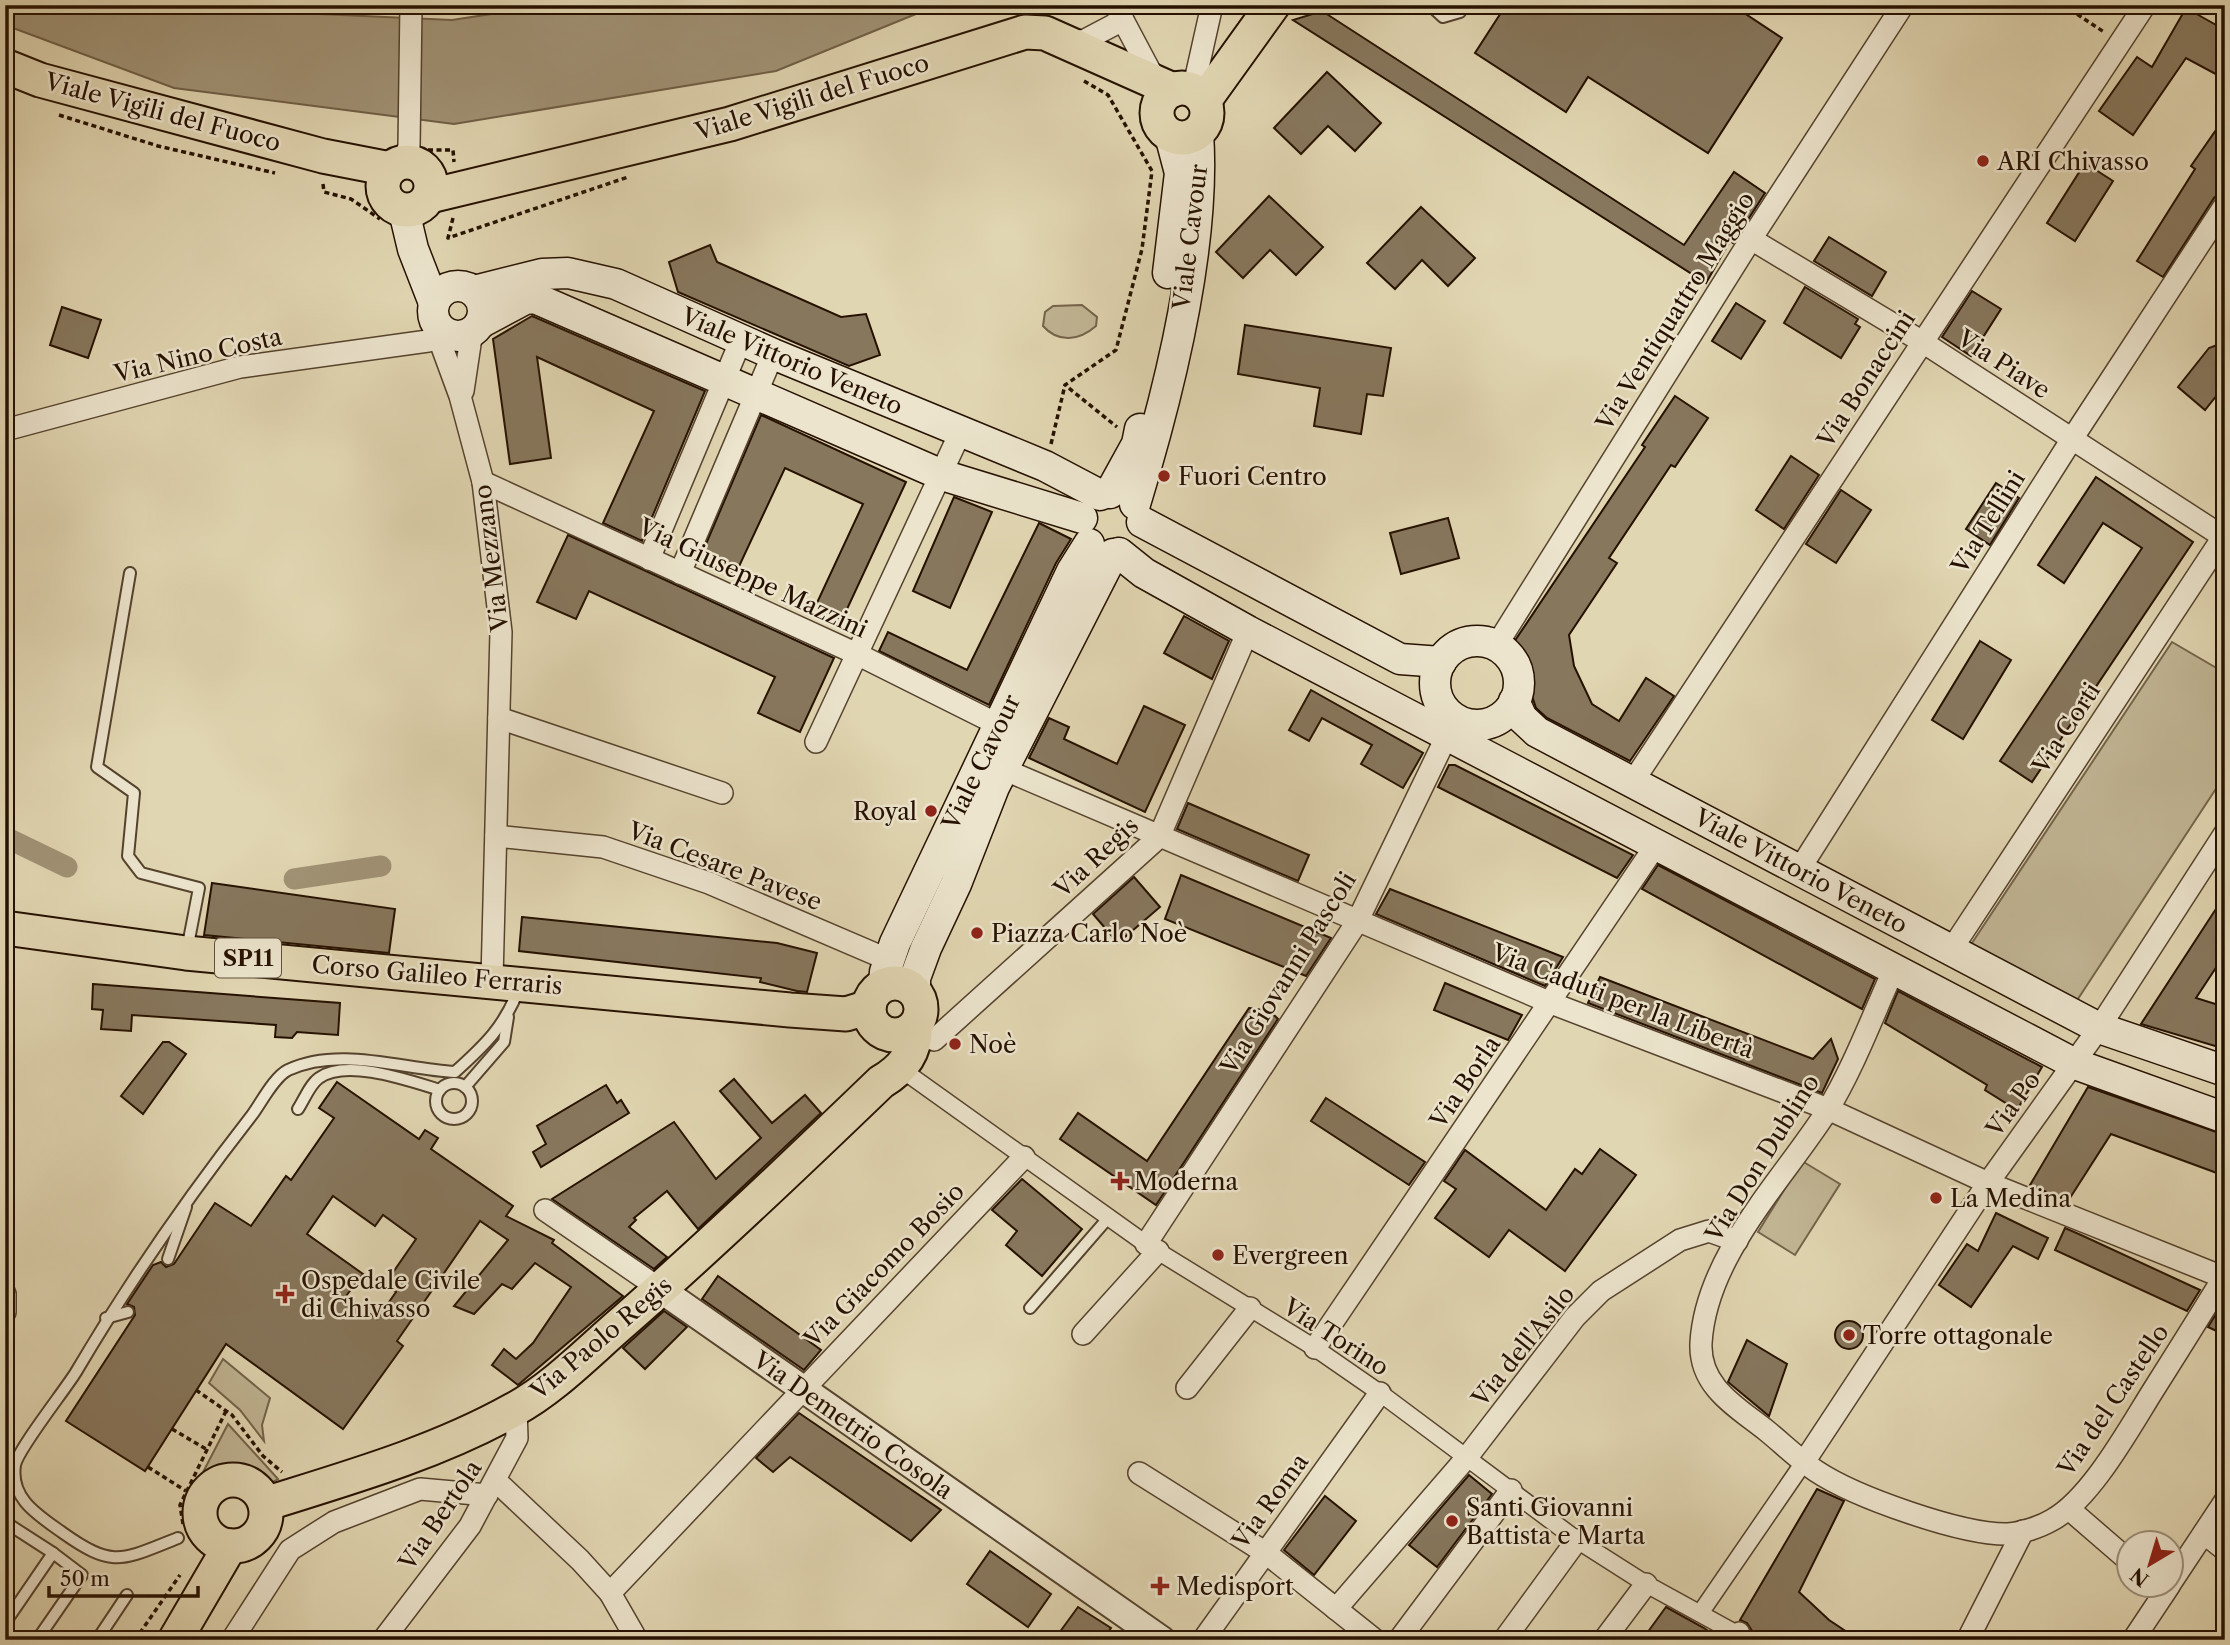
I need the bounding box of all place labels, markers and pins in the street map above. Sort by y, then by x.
place label: ARI Chivasso [1996,147,2149,176]
marker: ARI Chivasso [1975,153,1991,169]
place label: Fuori Centro [1178,462,1327,491]
marker: Fuori Centro [1156,468,1172,484]
place label: Royal [853,797,917,826]
marker: Royal [923,803,939,819]
place label: Piazza Carlo Noè [991,919,1187,948]
marker: Piazza Carlo Noè [969,925,985,941]
place label: Noè [969,1030,1016,1059]
marker: Noè [947,1036,963,1052]
place label: Moderna [1134,1167,1239,1196]
marker: Moderna [1112,1173,1128,1189]
place label: La Medina [1950,1184,2072,1213]
marker: La Medina [1928,1190,1944,1206]
place label: Evergreen [1232,1241,1349,1270]
marker: Evergreen [1210,1247,1226,1263]
place label: Ospedale Civile di Chivasso [301,1266,480,1323]
marker: Ospedale Civile di Chivasso [275,1284,295,1304]
place label: Torre ottagonale [1863,1321,2053,1350]
marker: Torre ottagonale [1841,1327,1857,1343]
place label: Santi Giovanni Battista e Marta [1466,1493,1645,1550]
marker: Santi Giovanni Battista e Marta [1444,1513,1460,1529]
place label: Medisport [1176,1572,1294,1601]
marker: Medisport [1150,1576,1170,1596]

